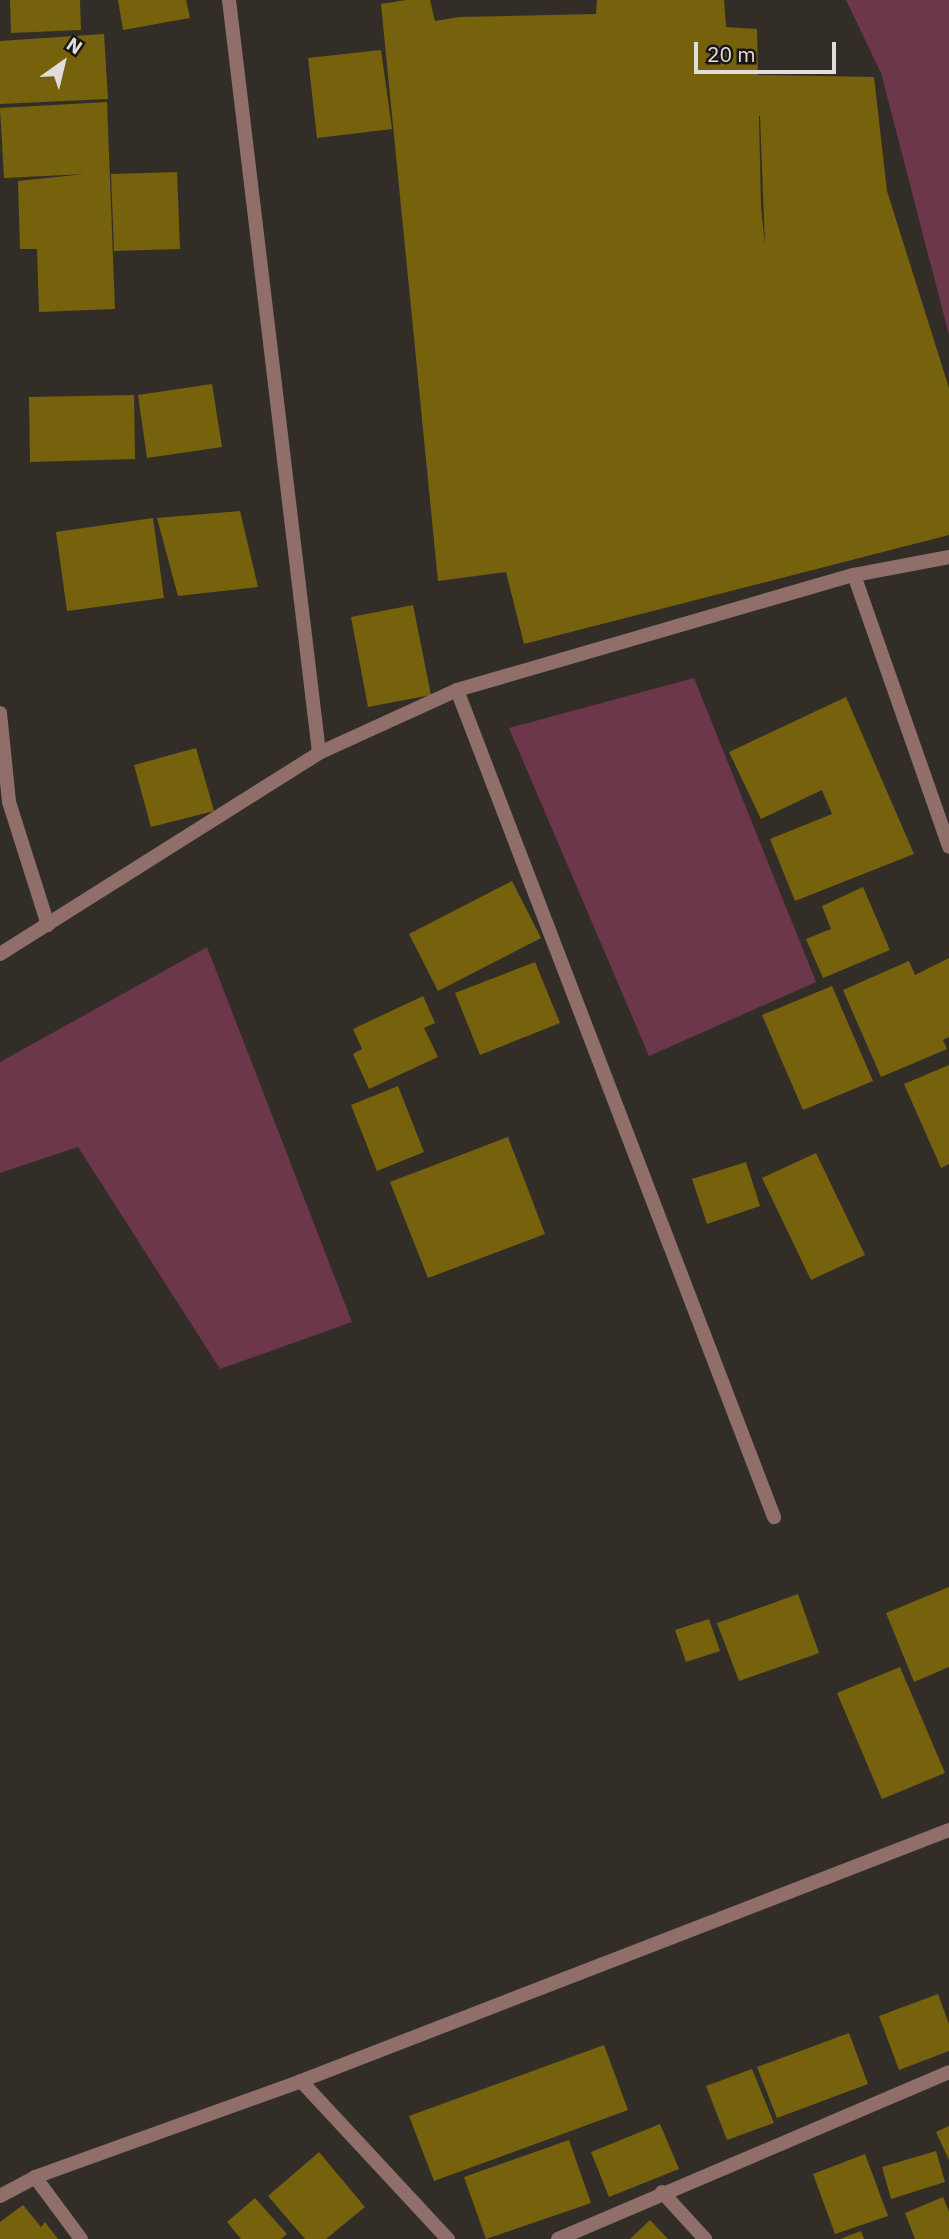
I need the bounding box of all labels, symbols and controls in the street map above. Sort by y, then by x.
north arrow [28,28,98,98]
scale bar [697,28,839,72]
text: N [62,32,87,59]
text: 20 m [707,40,756,68]

